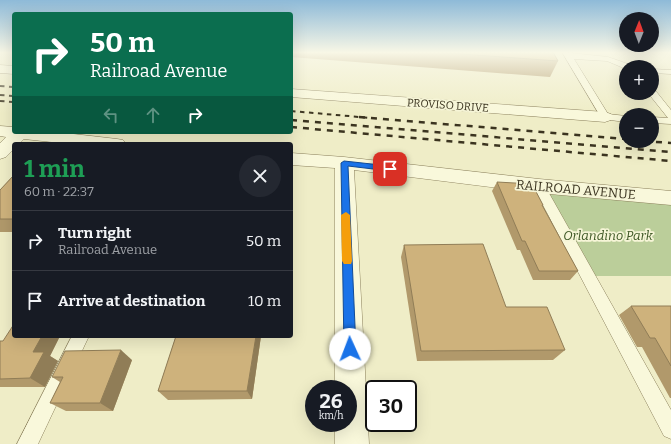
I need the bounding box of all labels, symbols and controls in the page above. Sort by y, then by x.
north arrow [619,12,659,52]
map controls [619,12,659,148]
text: 50 m [90,26,155,59]
icon: right [24,28,76,80]
text: Railroad Avenue [90,60,227,82]
button: + [619,60,659,100]
street label: PROVISO DRIVE [407,96,489,115]
icon: left [100,104,122,126]
icon: ahead [142,104,164,126]
icon: right [184,104,206,126]
button: − [619,108,659,148]
pin [373,152,407,186]
text: 1 min [24,155,85,183]
button: close [239,155,281,197]
icon: arrive [379,158,401,180]
street label: RAILROAD AVENUE [515,177,636,202]
text: 60 m · 22:37 [24,184,94,199]
text: Turn right [58,224,131,242]
park label: Orlandino Park [563,228,654,243]
icon: right [24,230,46,252]
text: 50 m [246,232,281,250]
text: Railroad Avenue [58,242,157,257]
icon: arrive [24,290,46,312]
text: Arrive at destination [58,292,205,310]
text: 10 m [248,292,281,310]
position arrow [329,328,371,370]
speed limit sign: 30 [365,380,417,432]
text: 26 [319,389,343,413]
text: km/h [319,410,343,422]

